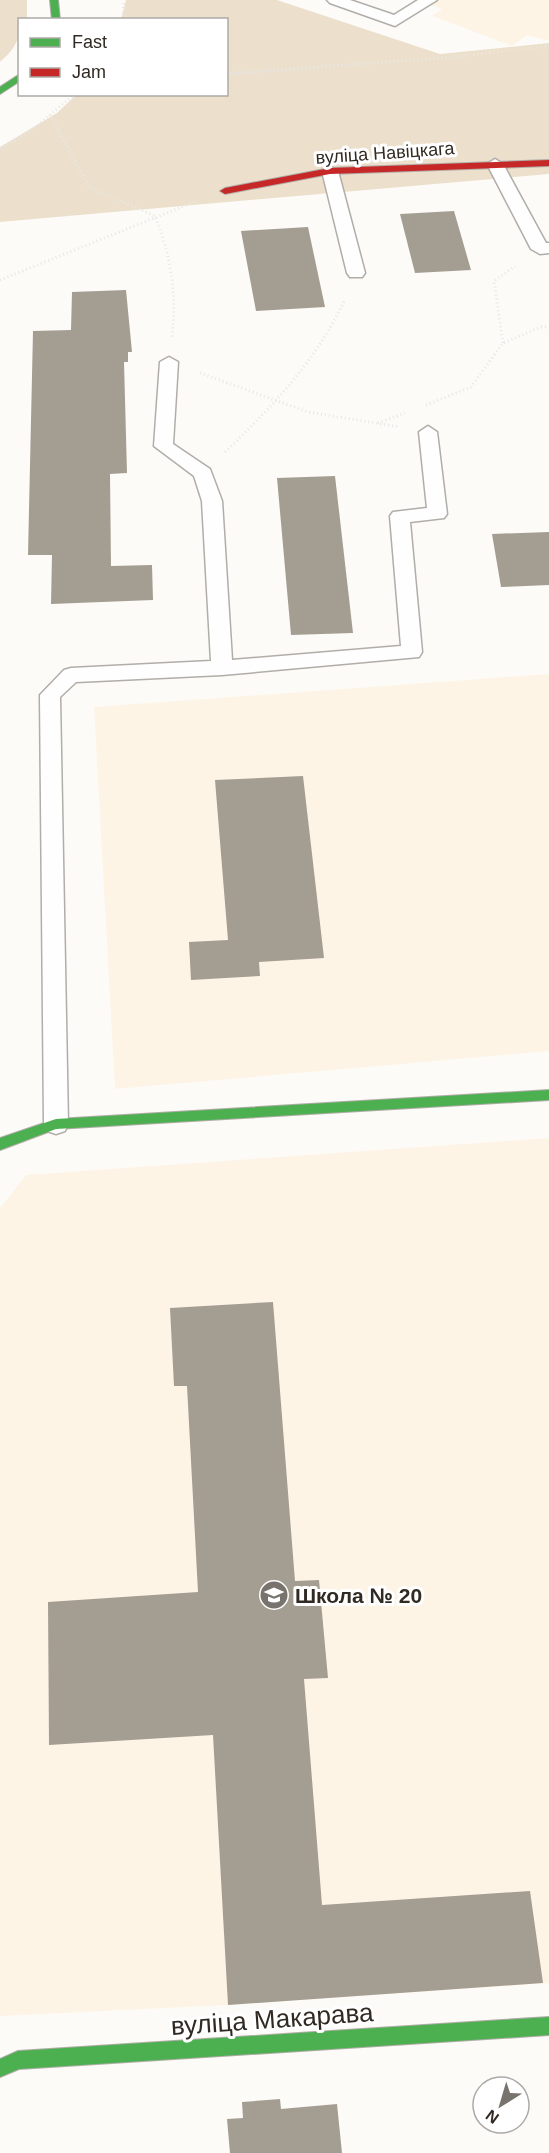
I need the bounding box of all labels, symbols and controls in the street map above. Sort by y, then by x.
legend [18,18,228,96]
text: Fast [72,32,107,52]
text: Jam [72,62,106,82]
street label: вуліца Навіцкага [315,138,456,168]
school or university icon: Школа № 20 [258,1579,290,1611]
place label: Школа № 20 [295,1584,422,1607]
street label: вуліца Макарава [170,1997,375,2041]
north arrow [471,2075,531,2135]
text: N [483,2106,502,2127]

